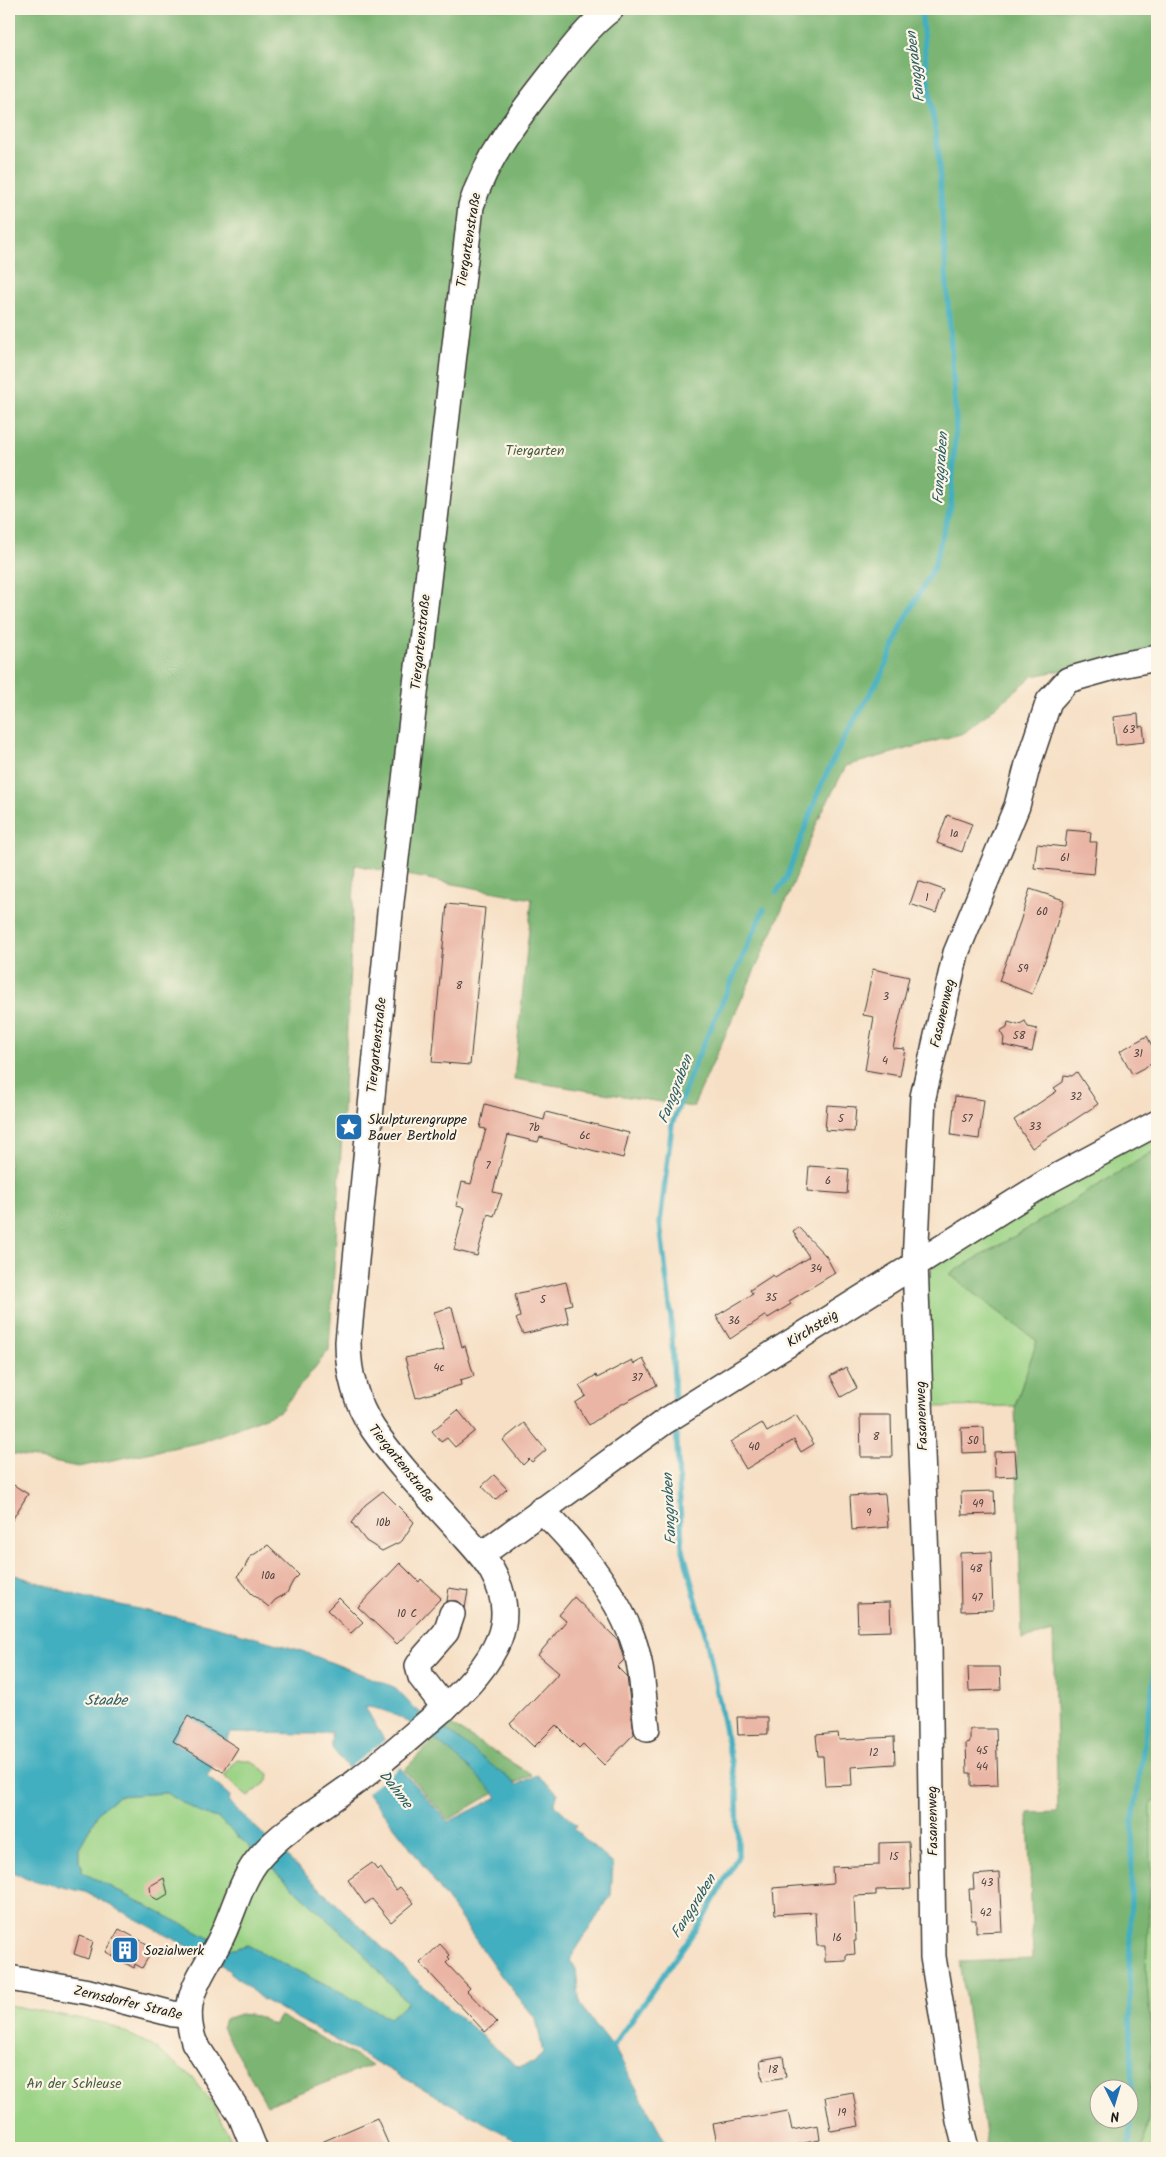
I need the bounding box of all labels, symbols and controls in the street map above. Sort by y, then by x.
water label: Fanggraben [900,29,932,104]
street label: Tiergartenstraße [451,190,487,289]
water label: Fanggraben [927,430,956,505]
park label: Tiergarten [506,440,564,462]
street label: Tiergartenstraße [405,593,437,691]
house number: 63 [1123,721,1135,739]
house number: 1a [950,825,958,843]
house number: 61 [1060,849,1070,867]
house number: 1 [925,889,929,907]
house number: 60 [1036,903,1048,921]
house number: 59 [1017,960,1029,978]
house number: 8 [456,977,463,995]
street label: Fasanenweg [924,977,962,1050]
house number: 3 [883,988,889,1006]
street label: Tiergartenstraße [361,996,393,1094]
house number: 58 [1013,1027,1026,1045]
house number: 31 [1133,1045,1143,1063]
water label: Fanggraben [652,1051,700,1127]
house number: 4 [882,1052,888,1070]
house number: 32 [1070,1088,1082,1106]
place label: Skulpturengruppe Bauer Berthold [368,1109,468,1147]
house number: 5 [838,1110,845,1128]
house number: 57 [962,1110,973,1128]
place icon: Skulpturengruppe Bauer Berthold [334,1112,364,1142]
house number: 33 [1029,1118,1041,1136]
house number: 7b [529,1119,540,1137]
house number: 6c [579,1127,591,1145]
house number: 7 [485,1157,491,1175]
house number: 6 [825,1172,831,1190]
house number: 34 [810,1260,822,1278]
house number: 35 [765,1289,778,1307]
house number: 5 [540,1291,547,1309]
street label: Kirchsteig [782,1304,843,1353]
house number: 36 [728,1312,740,1330]
house number: 4c [434,1359,445,1377]
house number: 37 [631,1369,644,1387]
street label: Fasanenweg [910,1381,934,1451]
street label: Tiergartenstraße [363,1419,440,1508]
house number: 8 [873,1428,880,1446]
house number: 50 [967,1432,979,1450]
house number: 40 [748,1438,760,1456]
water label: Fanggraben [656,1471,684,1545]
house number: 49 [972,1495,984,1513]
house number: 9 [866,1504,872,1522]
house number: 10b [376,1514,391,1532]
house number: 48 [970,1560,983,1578]
house number: 10a [261,1567,275,1585]
house number: 47 [971,1589,983,1607]
house number: 10 C [397,1605,417,1623]
water label: Staabe [85,1689,128,1713]
house number: 45 [976,1742,989,1760]
house number: 12 [869,1744,879,1762]
house number: 44 [976,1758,988,1776]
water label: Dahme [372,1765,419,1815]
street label: Fasanenweg [921,1786,945,1856]
house number: 15 [889,1848,900,1866]
water label: Fanggraben [665,1869,724,1943]
house number: 43 [981,1874,993,1892]
house number: 42 [980,1904,992,1922]
house number: 16 [832,1929,842,1947]
building icon: Sozialwerk [110,1935,140,1965]
place label: Sozialwerk [144,1940,205,1962]
street label: Zernsdorfer Straße [71,1980,185,2026]
house number: 18 [768,2061,778,2079]
park label: An der Schleuse [26,2073,122,2095]
north arrow [1088,2080,1138,2130]
house number: 19 [838,2104,847,2122]
text: N [1110,2105,1120,2127]

